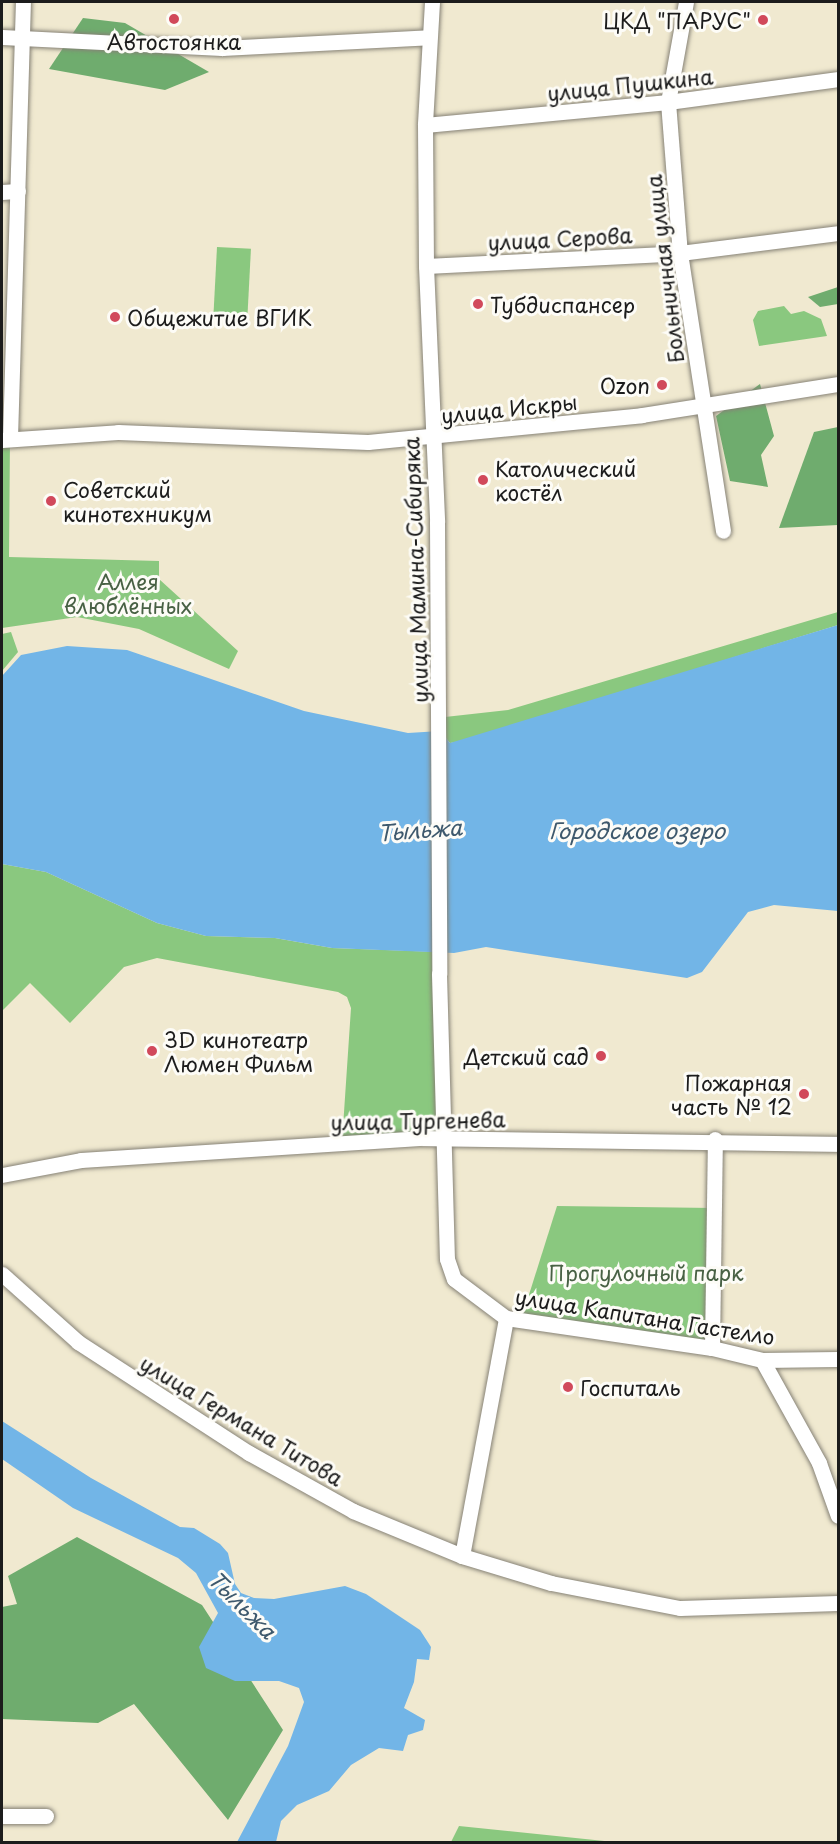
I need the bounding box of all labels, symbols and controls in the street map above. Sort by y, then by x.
place label: ЦКД "ПАРУС" [602,7,751,33]
marker: Автостоянка [167,12,181,26]
marker: ЦКД "ПАРУС" [756,13,770,27]
place label: Автостоянка [107,28,241,54]
street label: улица Пушкина [545,63,715,105]
street label: Больничная улица [640,173,688,365]
street label: улица Серова [486,222,634,254]
place label: Тубдиспансер [490,291,635,317]
marker: Тубдиспансер [471,297,485,311]
place label: Общежитие ВГИК [127,304,311,330]
marker: Общежитие ВГИК [108,310,122,324]
place label: Ozon [600,372,650,398]
marker: Ozon [655,378,669,392]
street label: улица Искры [439,388,579,428]
street label: улица Мамина-Сибиряка [398,436,432,704]
place label: Католический костёл [495,455,636,505]
marker: Католический костёл [476,473,490,487]
place label: Советский кинотехникум [63,476,212,526]
marker: Советский кинотехникум [44,494,58,508]
park label: Аллея влюблённых [64,568,192,618]
water label: Тыльжа [377,813,463,845]
water label: Городское озеро [549,817,725,843]
place label: 3D кинотеатр Люмен Фильм [164,1026,314,1076]
place label: Детский сад [462,1043,589,1069]
marker: 3D кинотеатр Люмен Фильм [145,1044,159,1058]
marker: Детский сад [594,1049,608,1063]
place label: Пожарная часть № 12 [671,1069,792,1119]
marker: Пожарная часть № 12 [797,1087,811,1101]
street label: улица Тургенева [330,1106,506,1134]
park label: Прогулочный парк [548,1259,744,1285]
street label: улица Капитана Гастелло [513,1283,777,1349]
street label: улица Германа Титова [135,1349,349,1491]
place label: Госпиталь [580,1374,680,1400]
marker: Госпиталь [561,1380,575,1394]
water label: Тыльжа [204,1565,282,1643]

